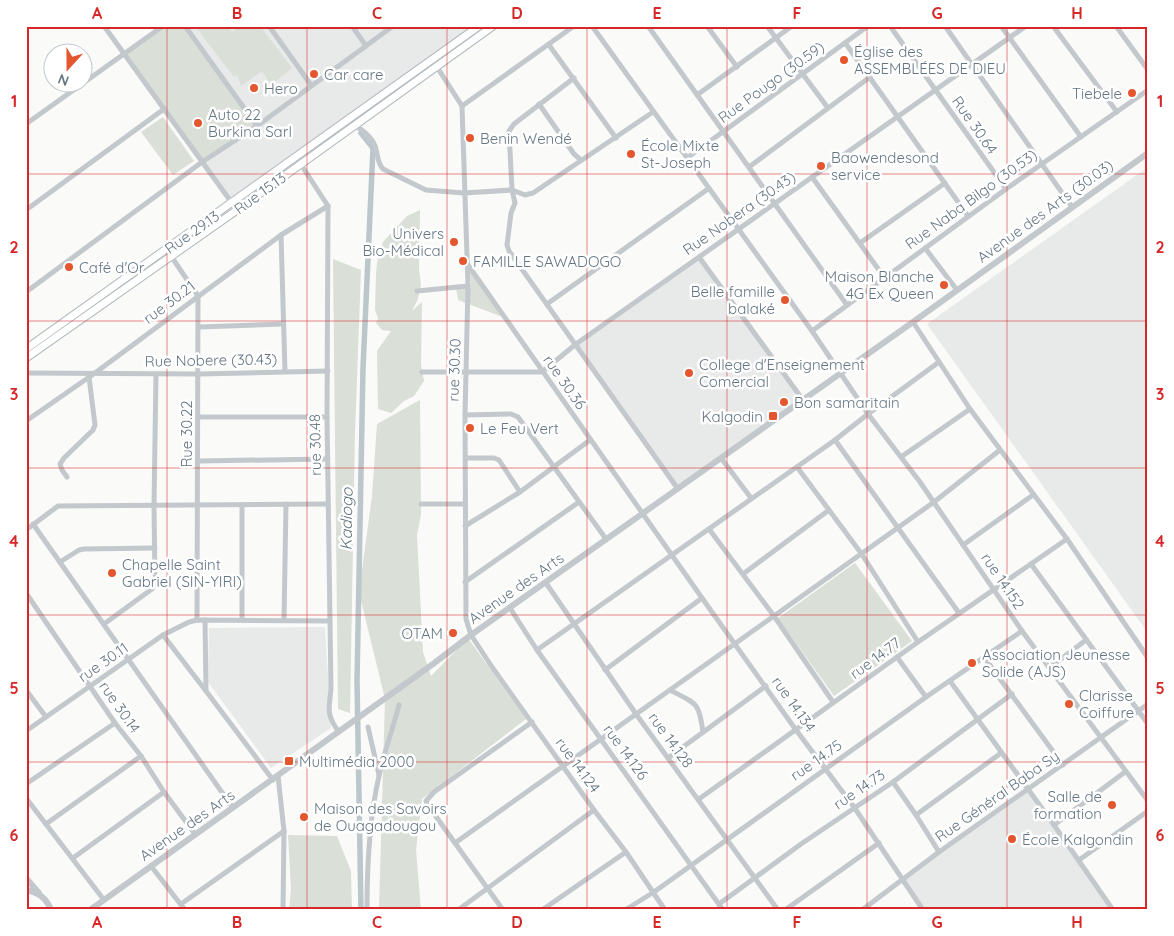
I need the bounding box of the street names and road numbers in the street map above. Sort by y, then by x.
street label: Rue Pougo (30.59) [714,37,828,127]
street label: Rue 30.64 [948,92,1002,158]
street label: Rue Naba Bilgo (30.53) [901,145,1041,253]
street label: Avenue des Arts (30.03) [973,155,1117,267]
street label: Rue Nobera (30.43) [679,167,799,259]
street label: Rue 15.13 [230,168,290,218]
street label: Rue 29.13 [161,206,223,258]
street label: rue 30.21 [139,276,199,328]
street label: rue 30.30 [443,338,465,402]
street label: Rue Nobere (30.43) [145,349,277,371]
street label: rue 30.36 [539,351,591,413]
street label: Rue 30.22 [177,400,196,468]
street label: rue 30.48 [305,414,325,476]
street label: Avenue des Arts [465,548,567,628]
street label: rue 14.152 [977,549,1029,613]
street label: rue 14.77 [846,633,904,683]
street label: rue 30.11 [74,638,132,686]
street label: rue 14.134 [768,673,820,736]
street label: rue 30.14 [95,677,145,737]
street label: rue 14.128 [644,708,698,772]
street label: rue 14.126 [599,720,653,784]
street label: rue 14.124 [552,734,604,796]
street label: rue 14.75 [787,735,845,785]
street label: Rue Général Baba Sy [931,746,1063,846]
street label: rue 14.73 [829,765,889,813]
street label: Avenue des Arts [136,785,238,865]

